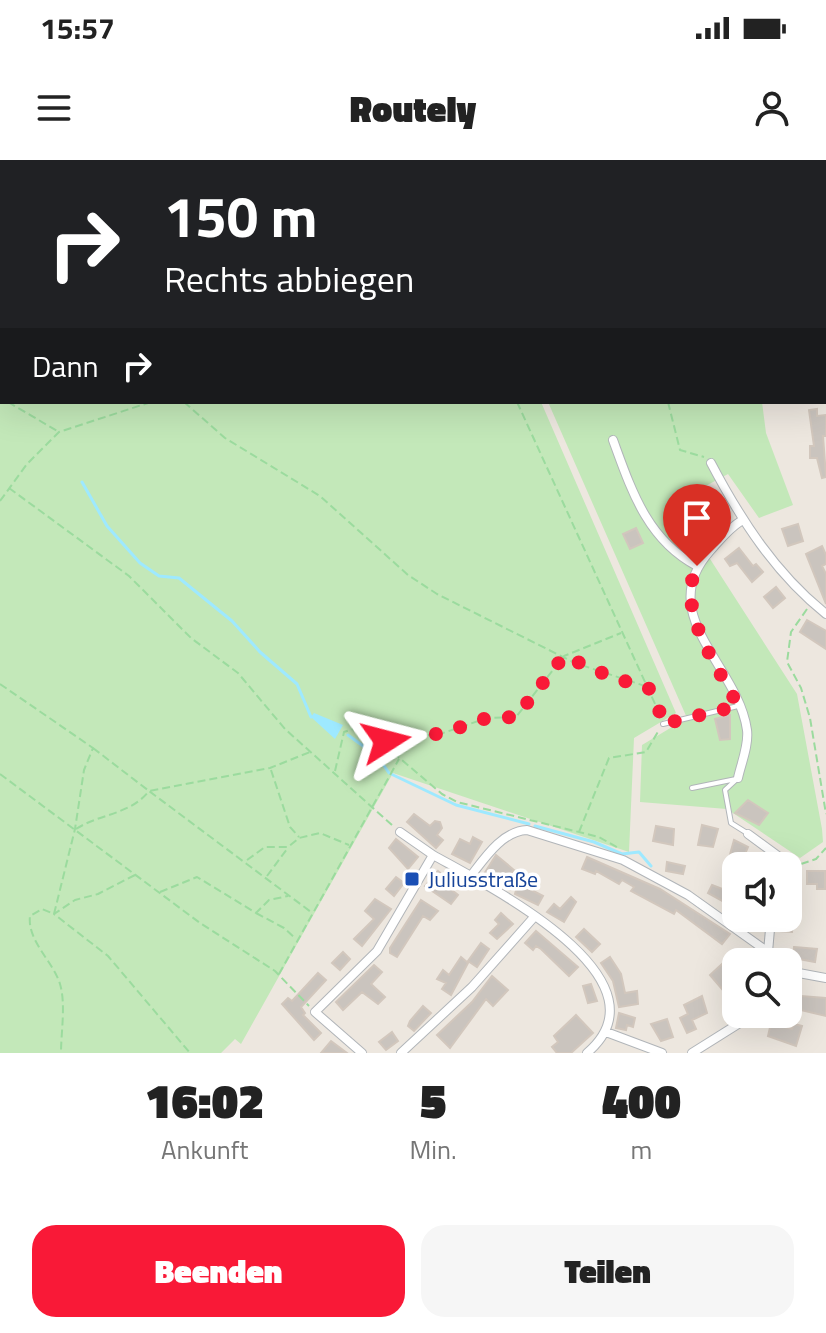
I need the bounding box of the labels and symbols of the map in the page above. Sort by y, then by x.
pin [663,484,731,566]
position arrow [344,699,428,783]
place label: Juliusstraße [428,862,538,896]
marker: Juliusstraße [403,870,421,888]

